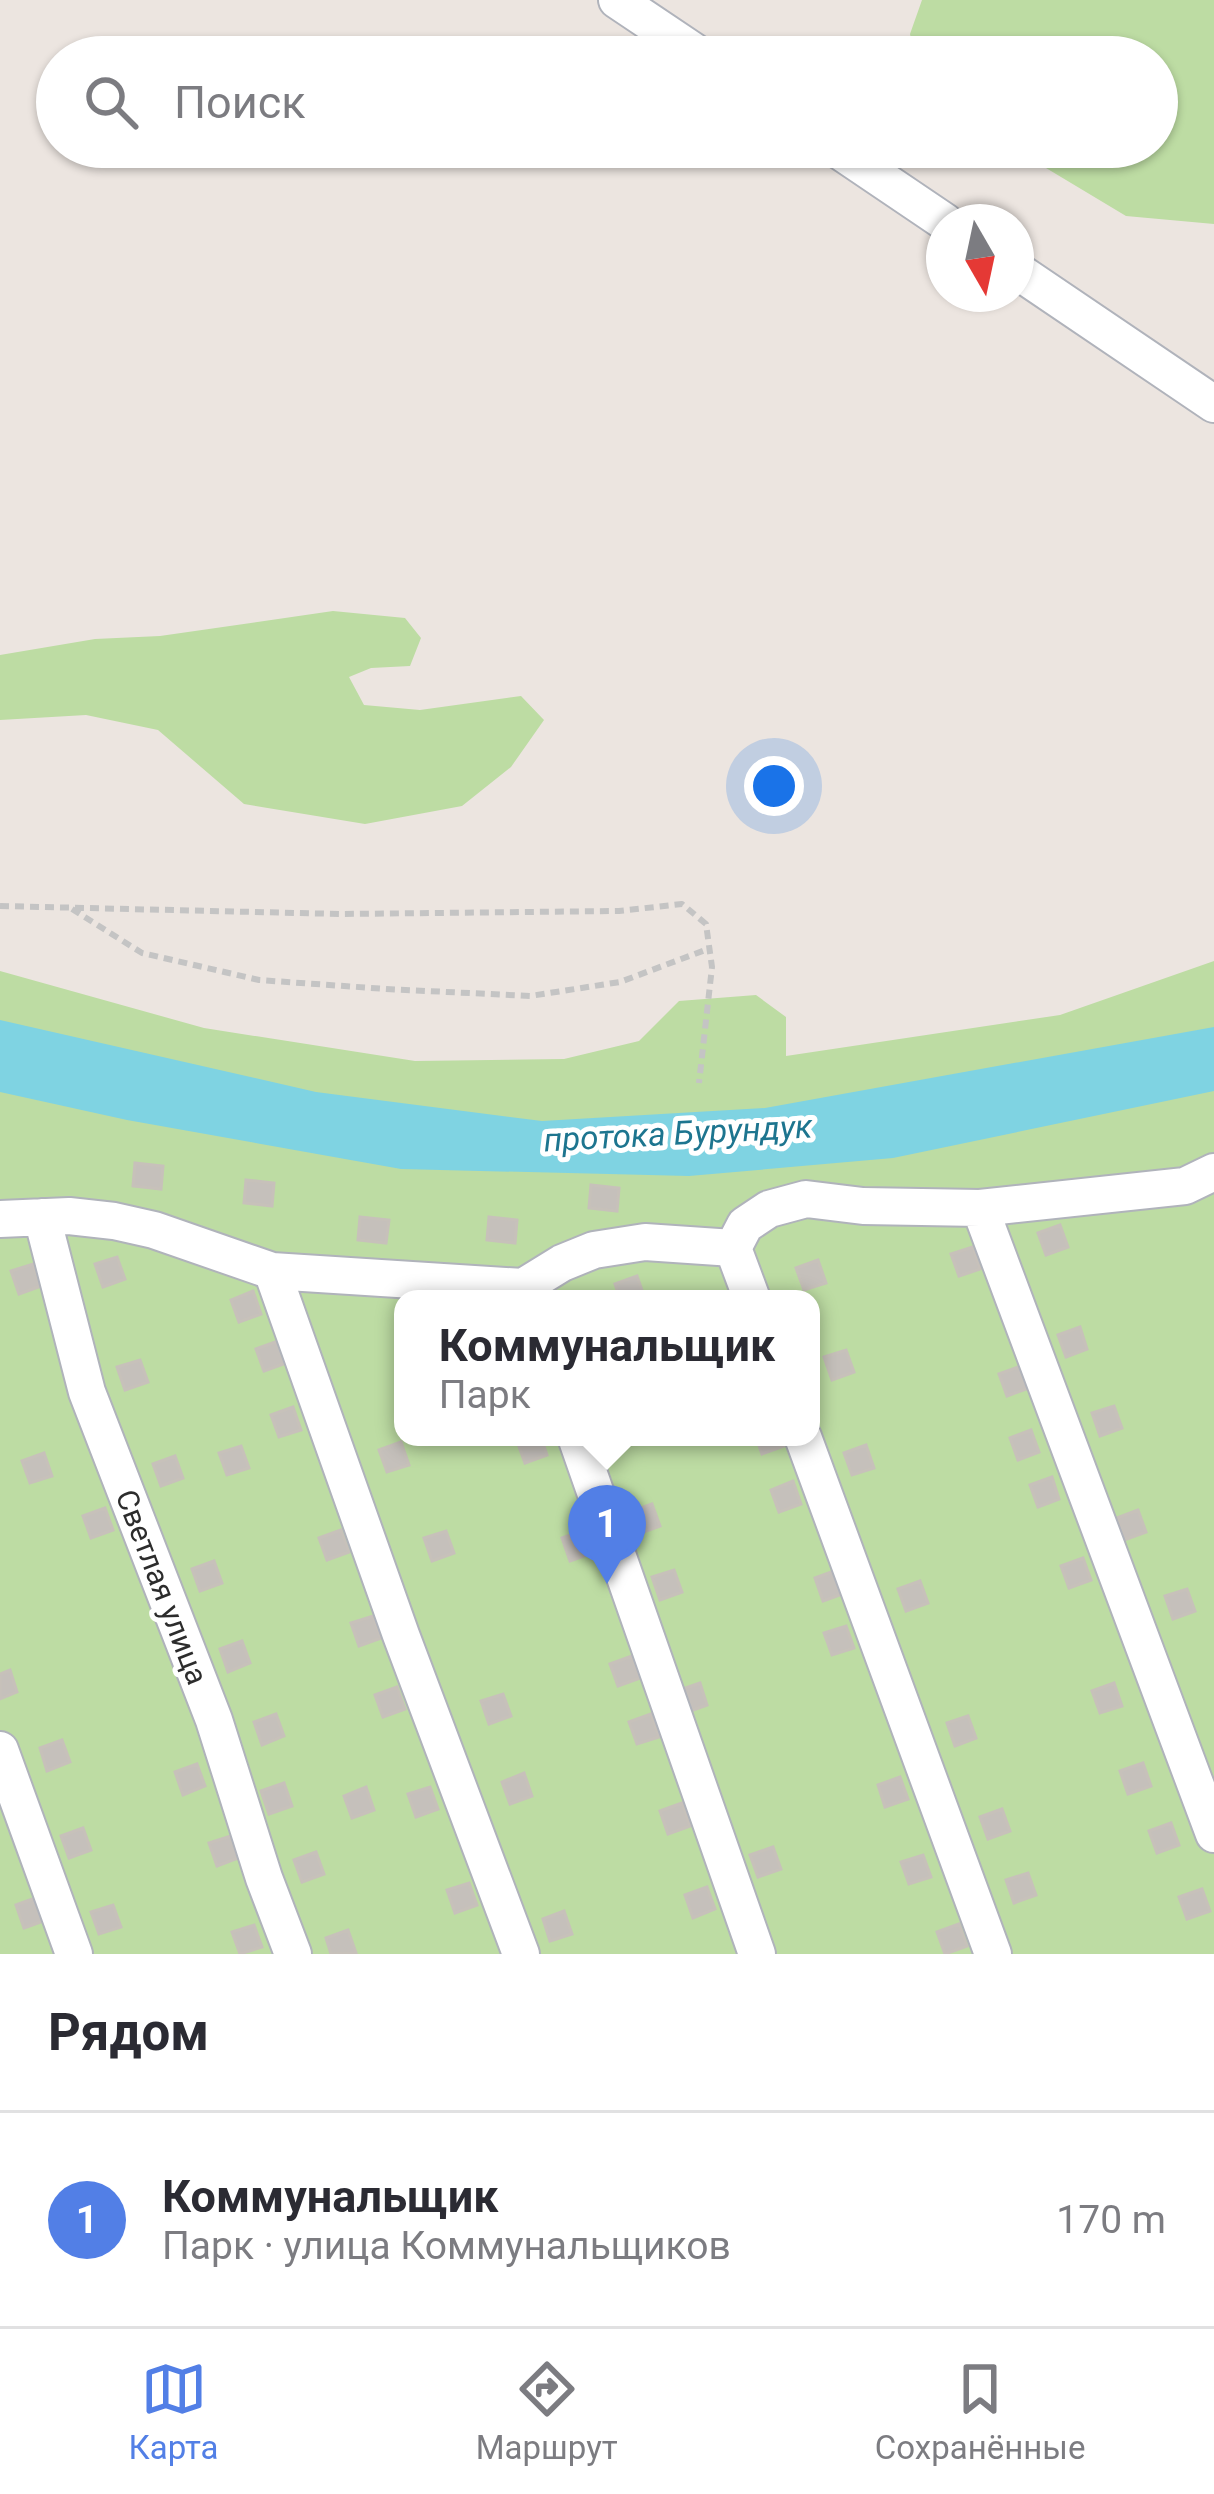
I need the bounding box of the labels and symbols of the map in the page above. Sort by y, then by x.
north arrow [926,204,1034,312]
your location [744,756,804,816]
water label: протока Бурундук [543,1106,814,1160]
street label: Светлая улица [109,1485,215,1689]
pin: 1 [568,1485,646,1584]

